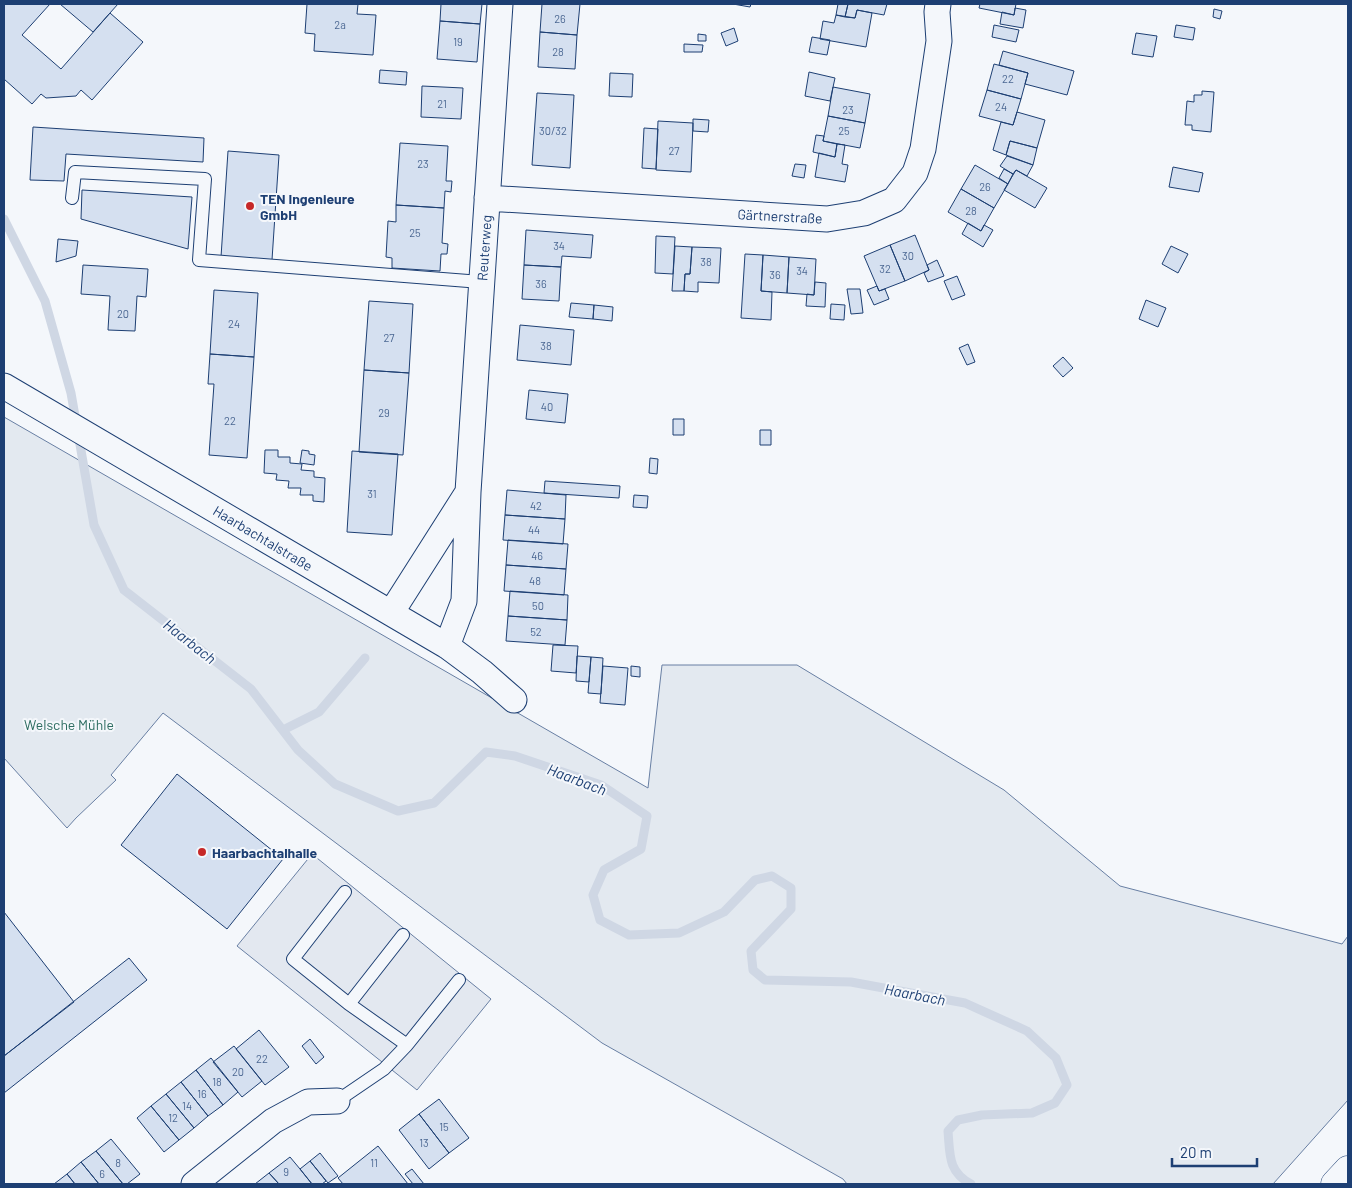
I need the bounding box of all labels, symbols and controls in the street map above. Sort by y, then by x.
house number: 26 [554,12,566,25]
house number: 2a [334,18,346,31]
house number: 19 [453,35,463,48]
house number: 28 [552,45,564,58]
house number: 22 [1002,72,1014,85]
house number: 21 [437,97,447,110]
house number: 24 [995,100,1007,113]
house number: 23 [842,103,854,116]
house number: 30/32 [539,124,567,137]
house number: 25 [838,124,850,137]
house number: 27 [668,144,680,157]
house number: 23 [417,157,429,170]
house number: 26 [979,180,991,193]
place label: TEN Ingenieure GmbH [260,190,355,223]
marker: TEN Ingenieure GmbH [244,200,256,212]
house number: 28 [965,204,977,217]
street label: Gärtnerstraße [737,205,823,227]
street label: Reuterweg [473,214,495,282]
house number: 25 [409,226,421,239]
house number: 34 [553,239,565,252]
house number: 30 [902,249,914,262]
house number: 38 [700,255,712,268]
house number: 32 [879,262,891,275]
house number: 34 [796,264,808,277]
house number: 36 [769,268,781,281]
house number: 36 [535,277,547,290]
house number: 20 [117,307,129,320]
house number: 24 [228,317,240,330]
house number: 27 [383,331,395,344]
house number: 38 [540,339,552,352]
house number: 40 [541,400,553,413]
house number: 29 [378,406,390,419]
house number: 22 [224,414,236,427]
house number: 31 [367,487,377,500]
house number: 42 [530,499,542,512]
street label: Haarbachtalstraße [210,502,316,574]
house number: 44 [528,523,540,536]
house number: 46 [531,549,543,562]
house number: 48 [529,574,541,587]
house number: 50 [532,599,544,612]
water label: Haarbach [160,615,220,667]
house number: 52 [530,625,542,638]
park label: Welsche Mühle [24,716,114,733]
water label: Haarbach [545,759,609,799]
place label: Haarbachtalhalle [212,844,317,861]
marker: Haarbachtalhalle [196,846,208,858]
water label: Haarbach [883,979,947,1009]
house number: 22 [256,1052,268,1065]
house number: 20 [232,1065,244,1078]
house number: 18 [212,1075,222,1088]
house number: 16 [197,1087,207,1100]
house number: 14 [182,1099,192,1112]
house number: 12 [168,1111,178,1124]
house number: 15 [439,1120,449,1133]
house number: 13 [419,1136,429,1149]
scale bar [1172,1136,1257,1168]
text: 20 m [1180,1143,1212,1161]
house number: 8 [115,1156,121,1169]
house number: 11 [370,1156,378,1169]
house number: 9 [283,1165,289,1178]
house number: 6 [99,1167,105,1180]

